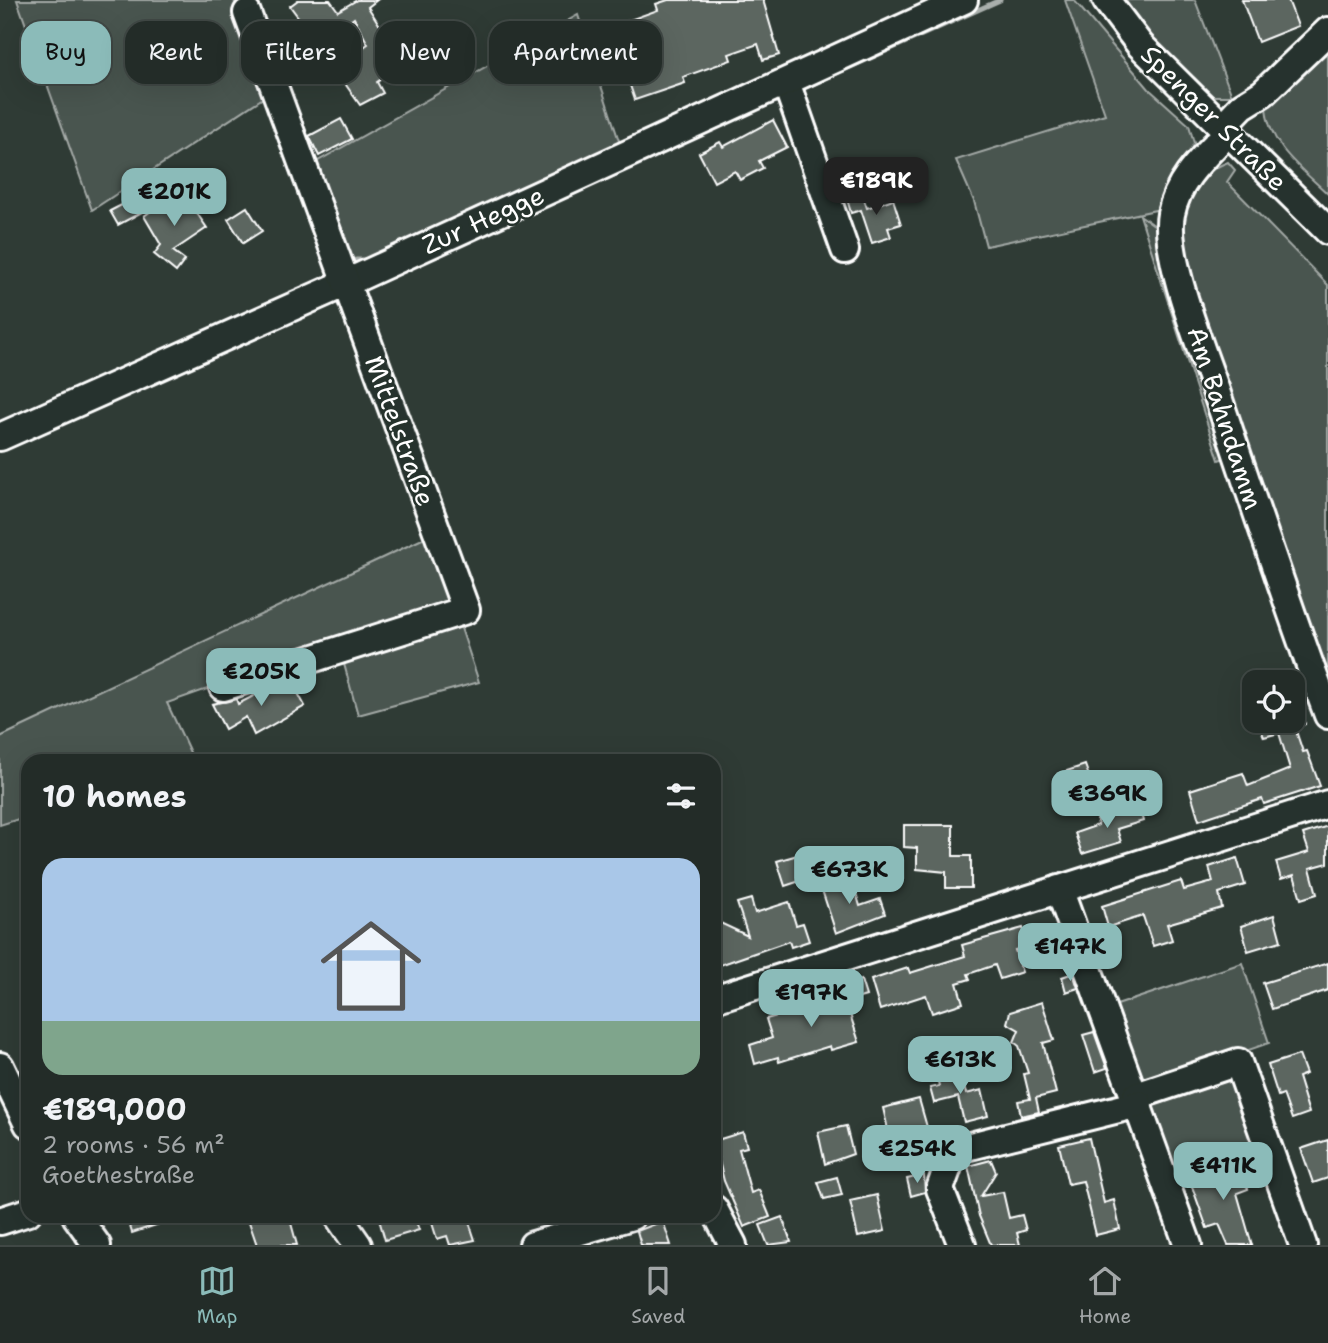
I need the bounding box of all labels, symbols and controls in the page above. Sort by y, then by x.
chip: Buy [21,21,111,84]
chip: Rent [125,21,227,84]
chip: Filters [241,21,361,84]
chip: New [375,21,475,84]
chip: Apartment [489,21,662,84]
street label: Spenger Straße [1134,37,1295,198]
pin: €189K [827,158,925,217]
text: €189K [839,165,913,195]
pin: €201K [125,168,223,228]
text: €201K [137,176,211,206]
street label: Zur Hegge [416,177,549,262]
street label: Am Bahndamm [1179,322,1272,514]
street label: Mittelstraße [357,351,444,511]
pin: €205K [212,648,310,708]
text: €205K [222,656,300,686]
map controls [1242,670,1305,733]
button: locate [1242,670,1305,733]
pin: €369K [1058,770,1156,830]
text: 10 homes [42,776,187,817]
icon: filters [662,777,700,815]
text: €369K [1067,778,1147,808]
pin: €673K [800,846,898,906]
text: €673K [810,854,888,884]
icon: home [308,903,434,1029]
pin: €147K [1021,923,1119,983]
text: €147K [1034,931,1106,961]
pin: €197K [762,970,860,1029]
text: €197K [775,977,847,1007]
pin: €613K [911,1036,1009,1096]
text: €613K [924,1044,996,1074]
text: €189,000 [42,1089,187,1130]
pin: €254K [868,1126,966,1185]
text: 2 rooms · 56 m² [42,1130,225,1160]
text: €254K [878,1133,956,1163]
pin: €411K [1174,1142,1272,1202]
text: €411K [1190,1150,1256,1180]
text: Goethestraße [42,1160,195,1190]
tab: Map [197,1262,238,1329]
tab: Saved [631,1262,685,1329]
tab: Home [1079,1262,1131,1329]

